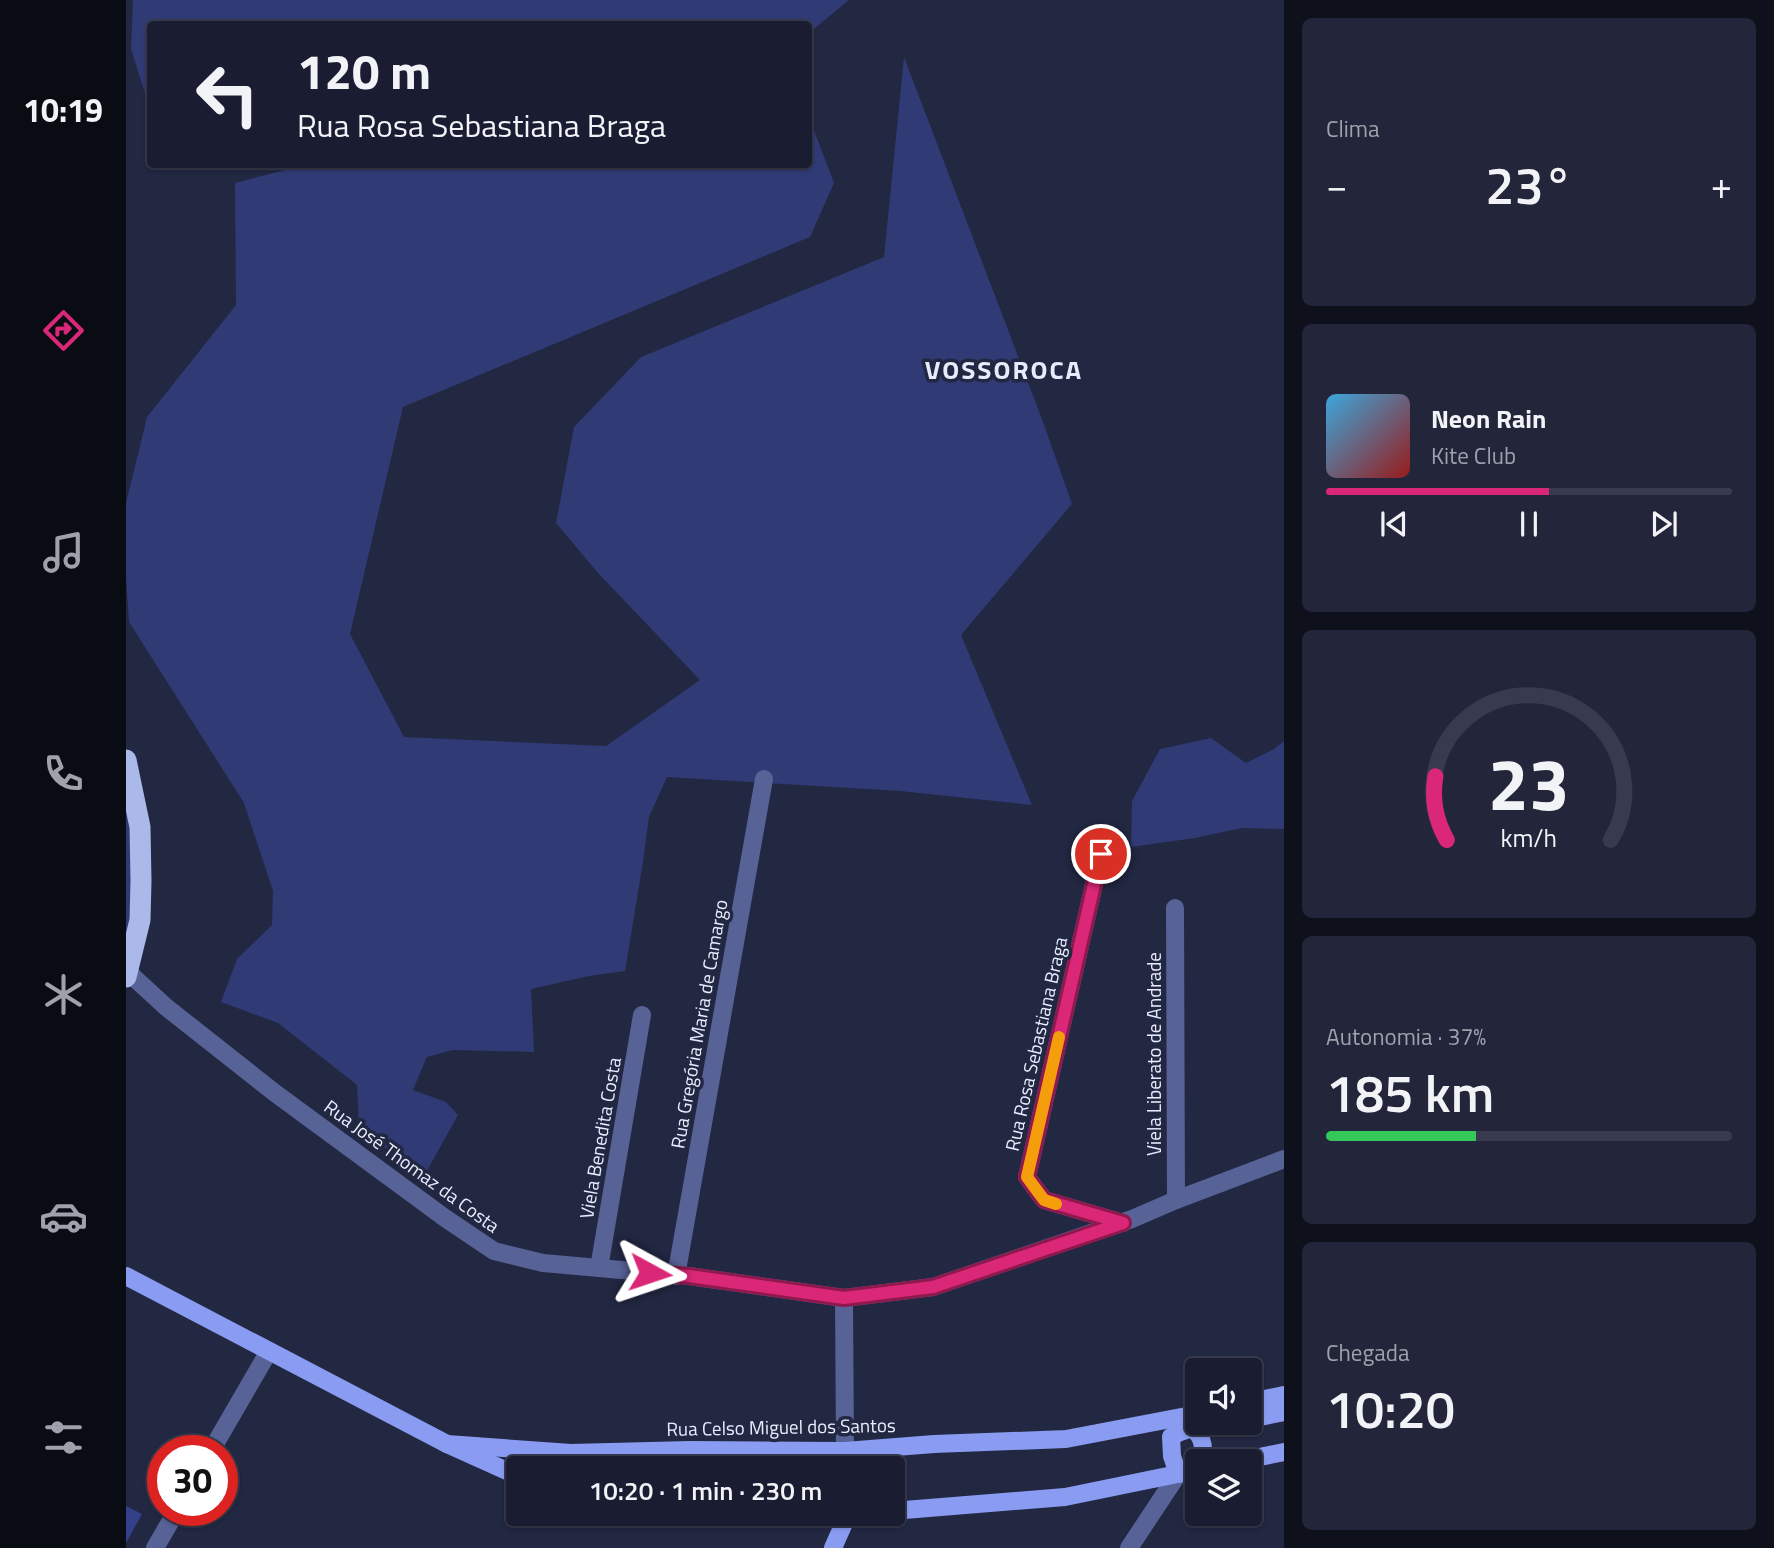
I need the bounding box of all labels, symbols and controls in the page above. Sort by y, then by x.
text: 120 m [297,33,431,108]
icon: left [182,49,273,140]
text: 10:19 [23,86,103,134]
text: Rua Rosa Sebastiana Braga [297,101,666,149]
text: Clima [1326,111,1380,146]
text: 23° [1485,145,1573,224]
text: − [1326,156,1347,214]
text: + [1711,156,1732,214]
icon: directions [39,306,88,355]
district label: VOSSOROCA [925,350,1083,389]
text: Neon Rain [1431,399,1546,438]
text: Kite Club [1431,438,1516,473]
icon: previous [1375,505,1413,543]
icon: pause [1510,505,1548,543]
icon: next [1645,505,1683,543]
icon: music [39,528,88,577]
text: 23 [1488,728,1570,838]
icon: phone [39,749,88,798]
text: km/h [1501,819,1557,857]
pin [1071,824,1131,884]
icon: arrive [1082,835,1120,873]
street label: Rua Gregória Maria de Camargo [662,897,735,1151]
street label: Rua Rosa Sebastiana Braga [997,933,1074,1154]
street label: Viela Liberato de Andrade [1139,952,1168,1156]
icon: climate [39,970,88,1019]
text: Autonomia · 37% [1326,1019,1486,1054]
text: 185 km [1326,1053,1494,1132]
street label: Viela Benedita Costa [571,1054,628,1221]
street label: Rua José Thomaz da Costa [318,1092,507,1240]
icon: car [39,1192,88,1241]
position arrow [613,1236,687,1310]
text: Chegada [1326,1335,1410,1370]
map controls [1185,1358,1262,1526]
button: sound [1185,1358,1262,1435]
text: 10:20 [1326,1369,1455,1448]
street label: Rua Celso Miguel dos Santos [666,1410,896,1443]
icon: filters [39,1413,88,1462]
speed limit sign: 30 [147,1435,238,1526]
button: layers [1185,1449,1262,1526]
text: 10:20 · 1 min · 230 m [589,1471,822,1510]

